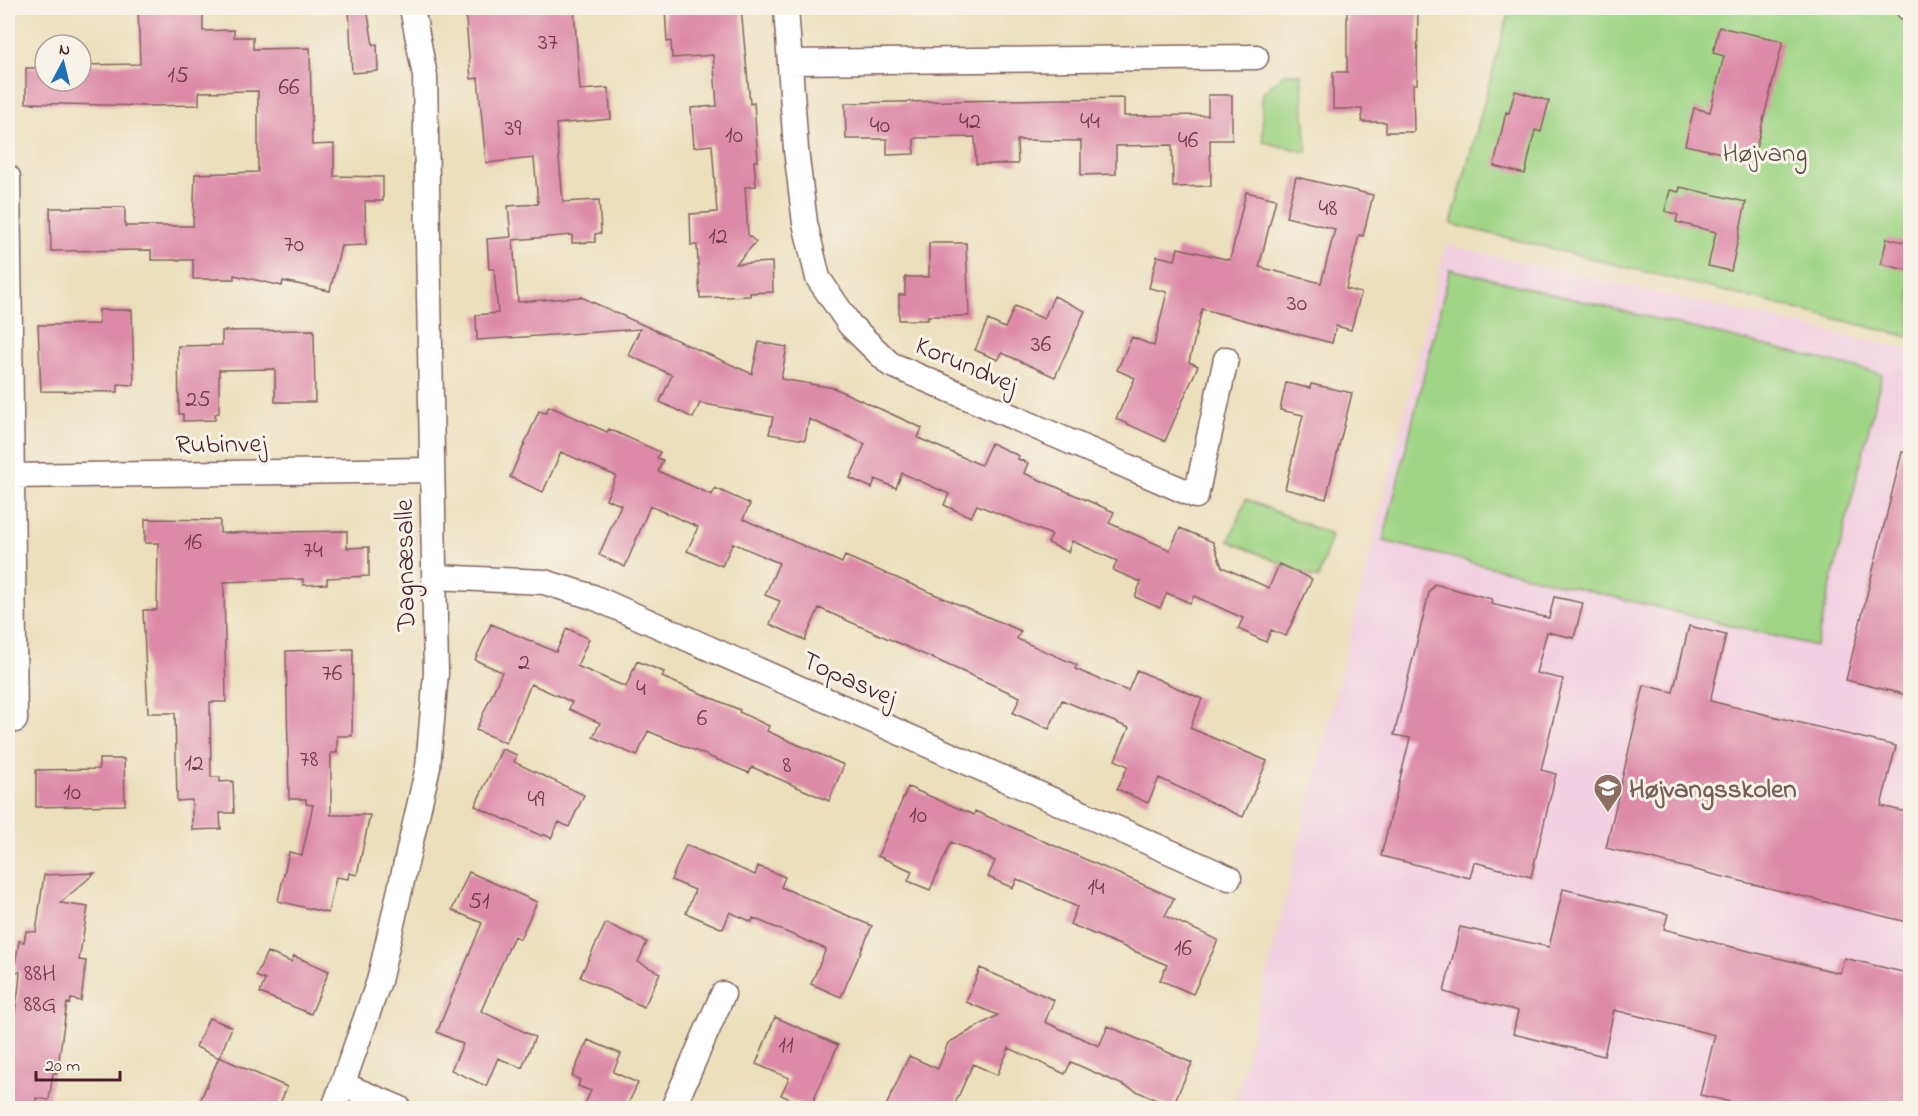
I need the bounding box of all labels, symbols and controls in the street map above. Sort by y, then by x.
house number: 37 [538,26,558,61]
north arrow [33,33,93,93]
text: N [58,38,72,63]
house number: 15 [167,59,189,94]
house number: 66 [278,71,300,106]
house number: 42 [959,105,981,140]
house number: 44 [1080,105,1100,140]
house number: 40 [870,109,890,144]
house number: 39 [504,112,522,147]
house number: 10 [725,119,743,154]
house number: 46 [1178,124,1199,159]
park label: Højvang [1722,135,1808,174]
house number: 48 [1319,192,1337,227]
house number: 12 [708,220,728,255]
house number: 70 [284,228,304,263]
house number: 30 [1287,287,1307,322]
street label: Korundvej [909,327,1024,406]
house number: 36 [1031,328,1052,363]
house number: 25 [185,383,211,418]
street label: Rubinvej [175,425,268,466]
street label: Dagnæsalle [386,498,427,632]
house number: 16 [184,526,203,561]
house number: 74 [303,534,323,569]
street label: Topasvej [795,642,903,719]
house number: 2 [518,646,530,681]
house number: 76 [322,657,343,692]
house number: 4 [636,672,646,707]
house number: 6 [697,702,708,737]
house number: 78 [300,743,318,778]
house number: 12 [184,747,204,782]
house number: 8 [783,749,792,784]
place label: Højvangsskolen [1629,771,1797,811]
school or university icon: Højvangsskolen [1592,772,1624,814]
house number: 10 [63,776,81,811]
house number: 49 [527,783,545,818]
house number: 10 [909,799,927,834]
house number: 14 [1087,871,1105,906]
house number: 51 [468,885,490,920]
house number: 16 [1174,932,1193,967]
house number: 88H [24,957,56,992]
house number: 88G [23,988,57,1023]
house number: 11 [778,1029,794,1064]
scale bar [36,1044,120,1082]
text: 20 m [45,1054,80,1080]

